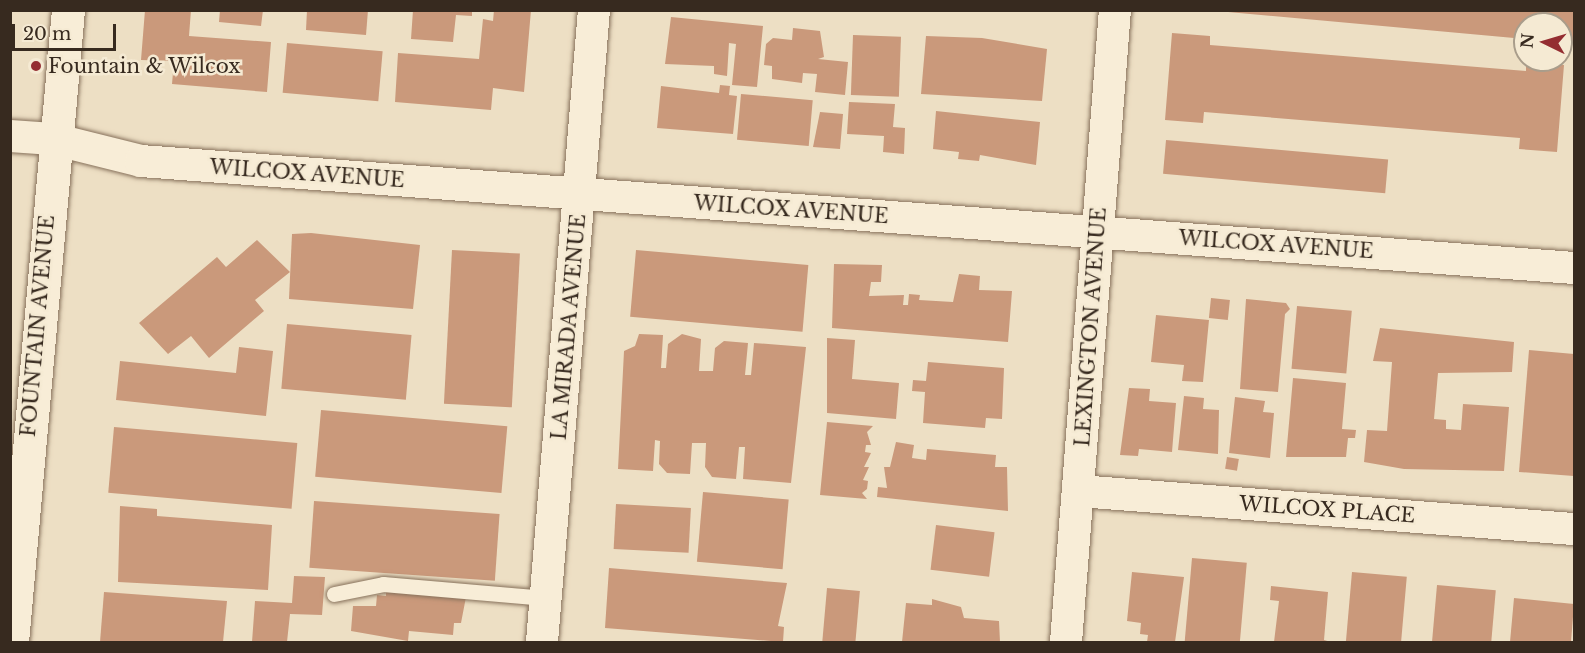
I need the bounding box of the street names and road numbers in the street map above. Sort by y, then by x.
street label: WILCOX AVENUE [208,155,406,193]
street label: WILCOX AVENUE [692,191,890,229]
street label: LEXINGTON AVENUE [1071,206,1111,448]
street label: LA MIRADA AVENUE [547,212,591,442]
street label: FOUNTAIN AVENUE [16,214,60,438]
street label: WILCOX AVENUE [1177,226,1375,264]
street label: WILCOX PLACE [1238,492,1416,528]

